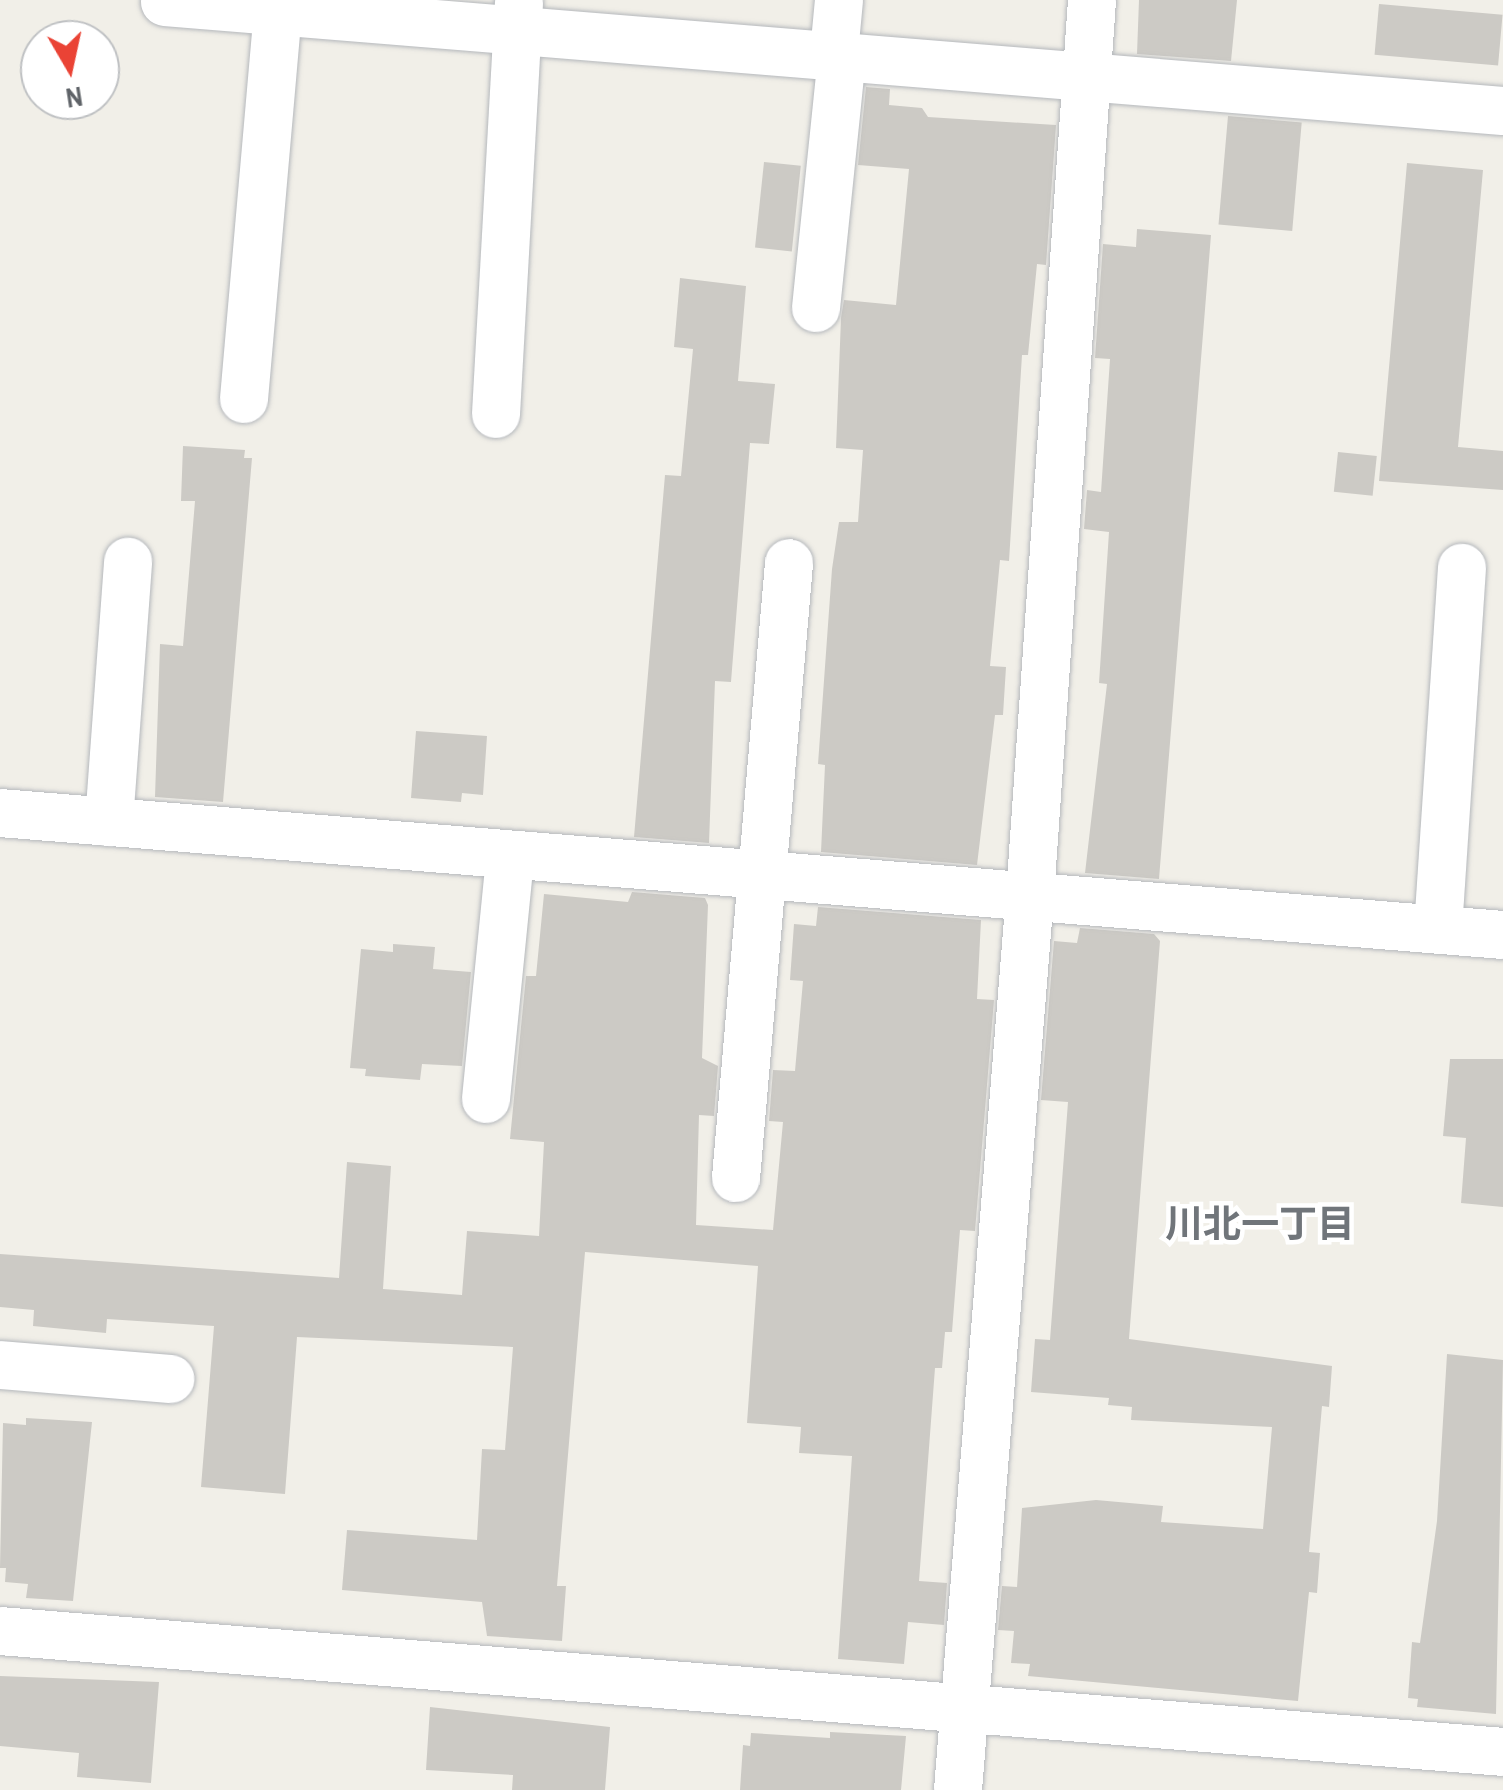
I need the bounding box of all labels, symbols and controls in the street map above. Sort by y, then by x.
north arrow [20,20,120,120]
text: N [63,78,86,118]
district label: 川北一丁目 [1165,1201,1355,1247]

